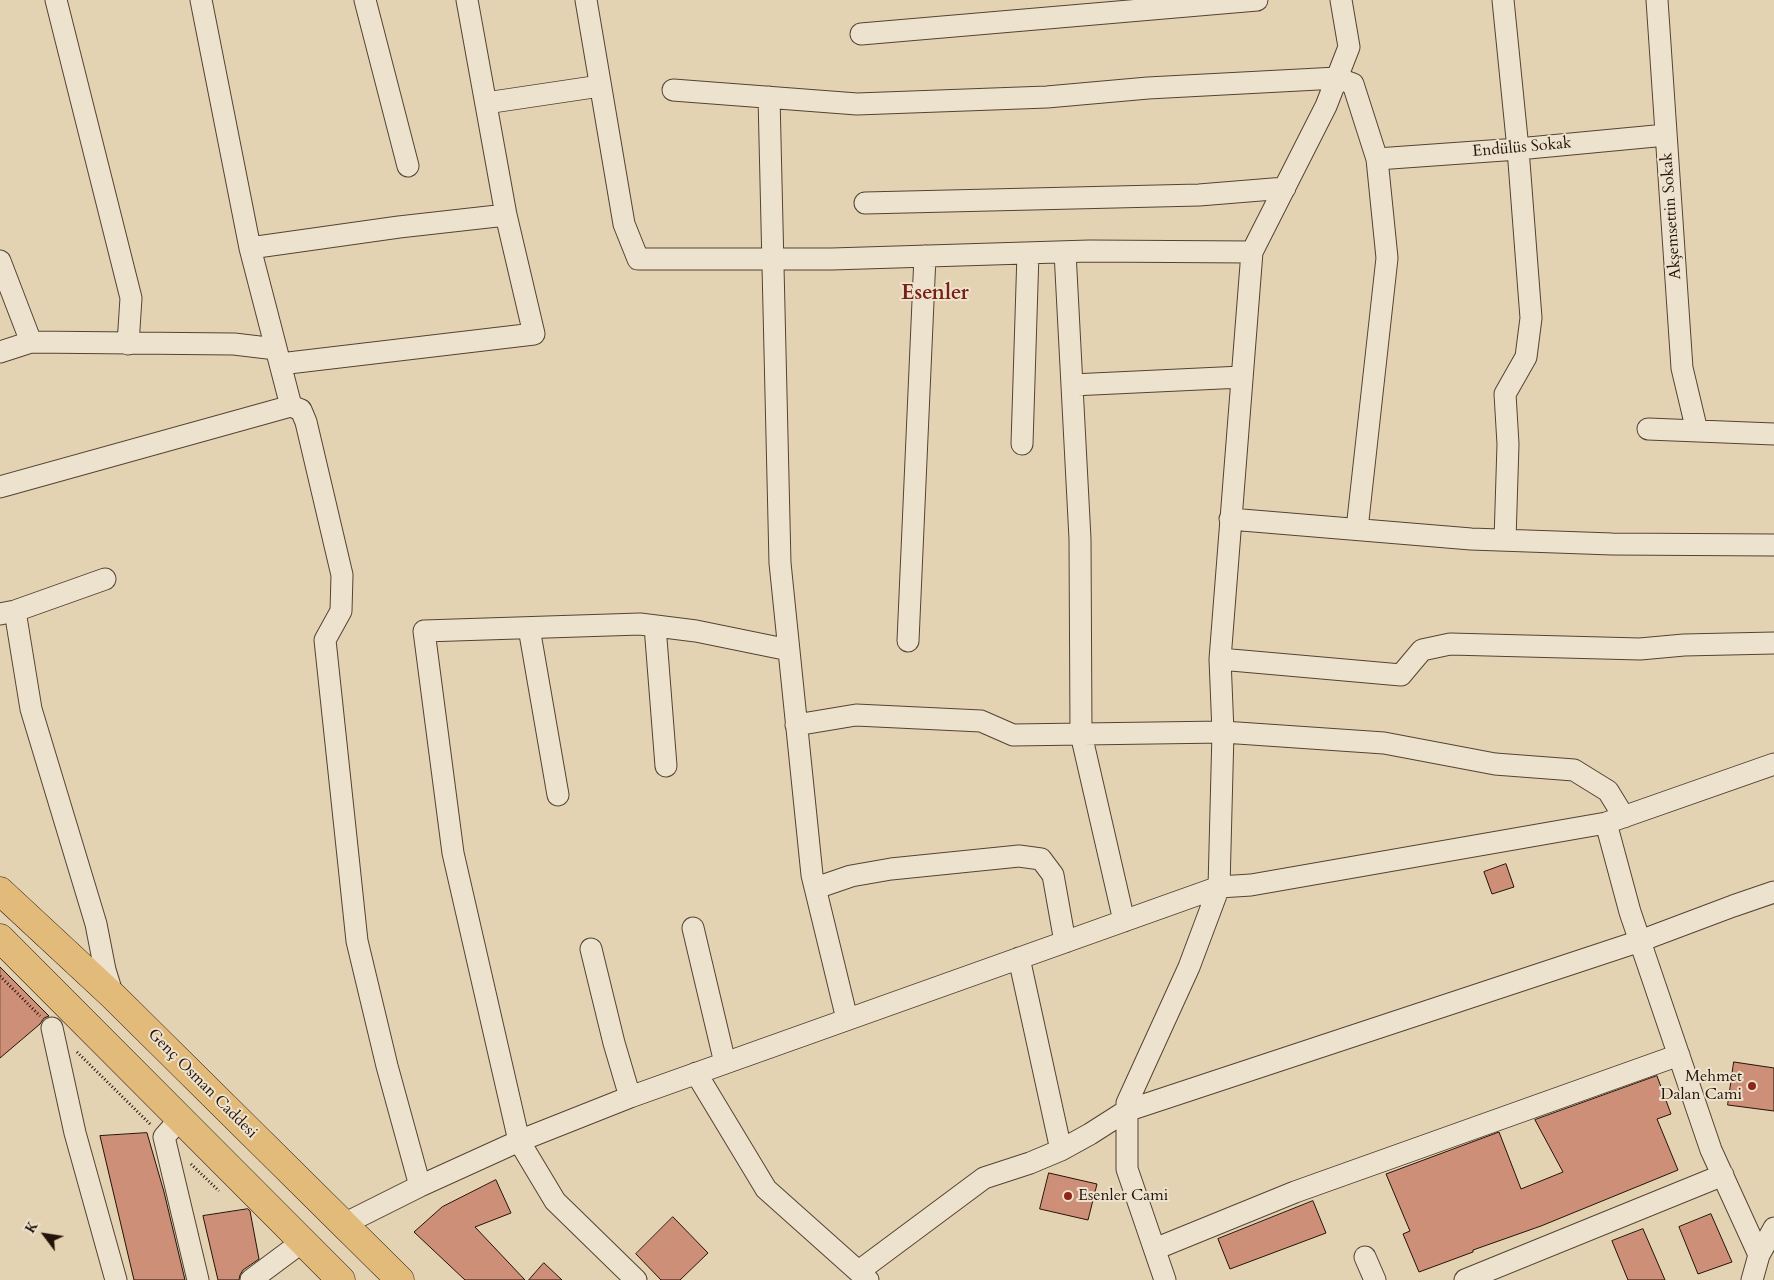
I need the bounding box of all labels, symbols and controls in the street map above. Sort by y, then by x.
street label: Endülüs Sokak [1472,134,1572,162]
street label: Akşemsettin Sokak [1658,152,1686,280]
district label: Esenler [901,281,969,307]
street label: Genç Osman Caddesi [143,1025,261,1143]
place label: Mehmet Dalan Cami [1661,1067,1742,1105]
marker: Mehmet Dalan Cami [1746,1080,1758,1092]
place label: Esenler Cami [1078,1186,1168,1206]
marker: Esenler Cami [1062,1190,1074,1202]
north arrow [20,1210,70,1260]
text: K [21,1217,43,1237]

